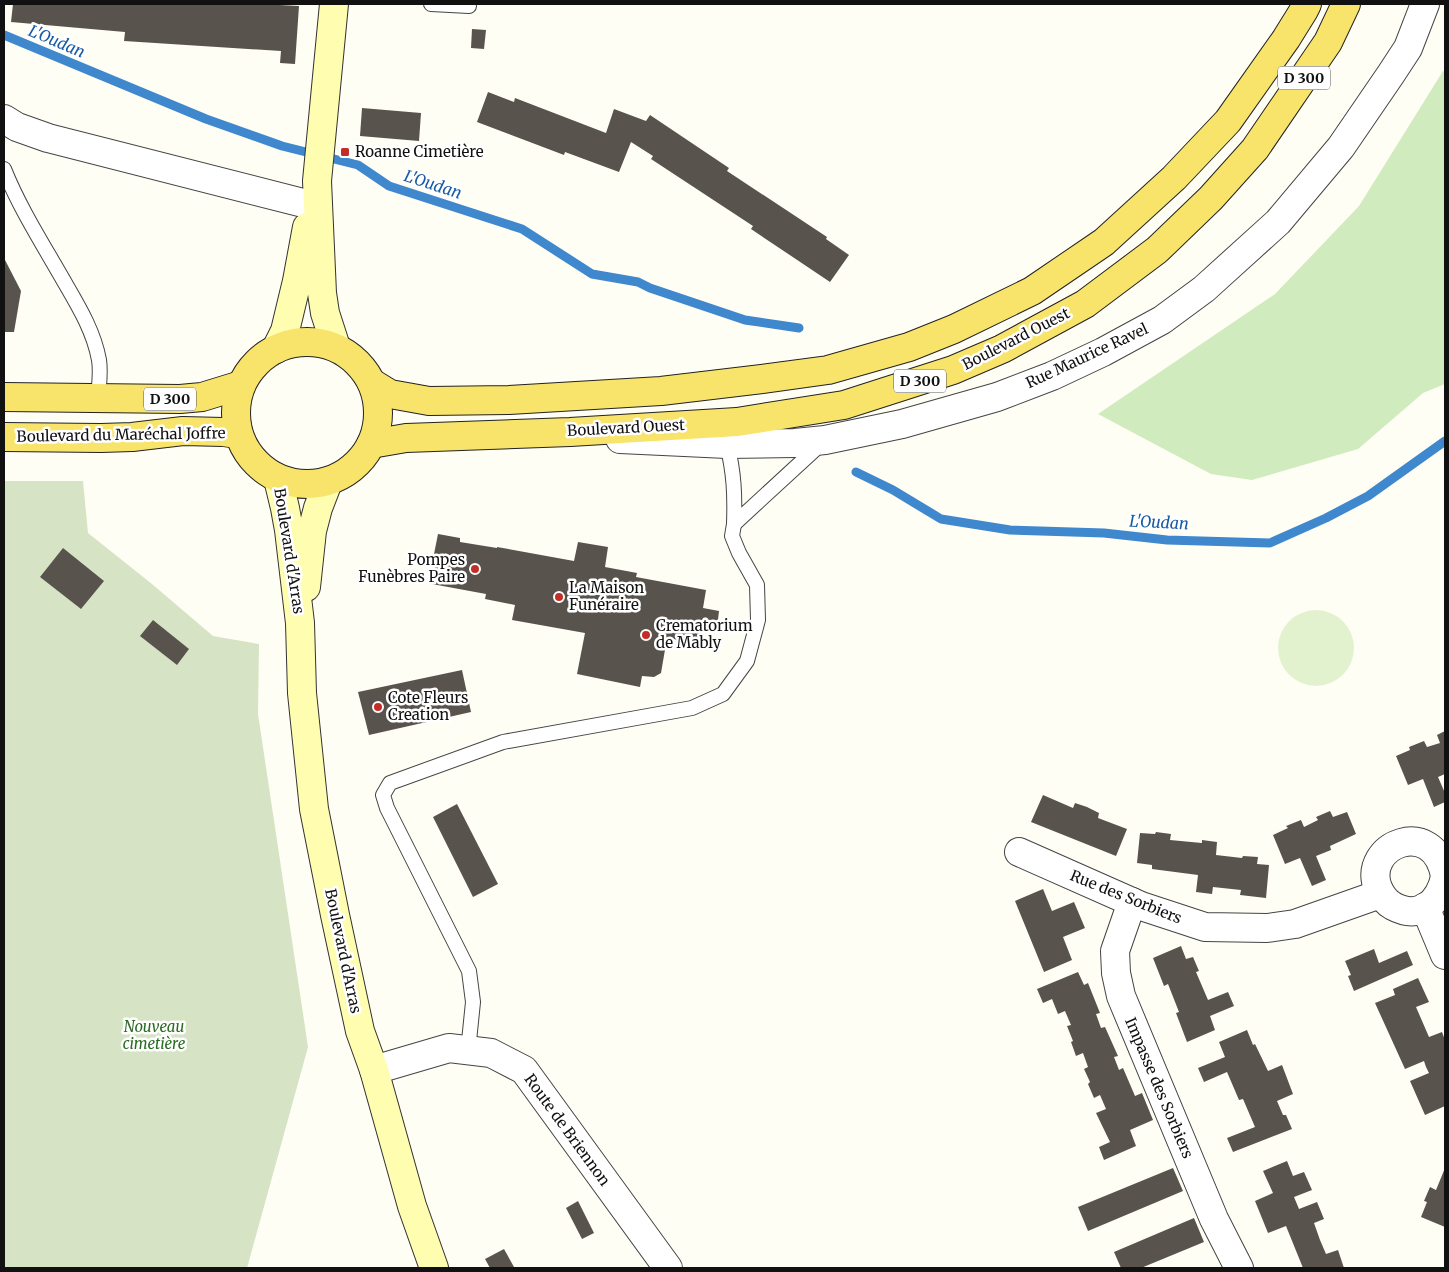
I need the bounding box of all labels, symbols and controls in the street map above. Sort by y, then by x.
water label: L'Oudan [26,20,88,62]
road number: D 300 [1278,66,1330,90]
place label: Roanne Cimetière [355,142,484,161]
marker: Roanne Cimetière [339,146,351,158]
water label: L'Oudan [402,165,464,203]
street label: Boulevard Ouest [959,303,1073,374]
street label: Rue Maurice Ravel [1023,319,1151,392]
road number: D 300 [894,370,946,392]
road number: D 300 [144,388,196,410]
street label: Boulevard Ouest [567,415,686,440]
street label: Boulevard du Maréchal Joffre [16,423,226,446]
street label: Boulevard d'Arras [270,487,309,615]
water label: L'Oudan [1129,510,1189,534]
place label: Pompes Funèbres Paire [358,550,465,586]
marker: Pompes Funèbres Paire [469,563,481,575]
place label: La Maison Funéraire [569,578,644,614]
marker: La Maison Funéraire [553,591,565,603]
place label: Crematorium de Mably [656,616,753,652]
marker: Crematorium de Mably [640,629,652,641]
place label: Cote Fleurs Creation [388,688,468,724]
marker: Cote Fleurs Creation [372,701,384,713]
street label: Rue des Sorbiers [1068,865,1185,928]
street label: Boulevard d'Arras [321,887,366,1015]
street label: Impasse des Sorbiers [1121,1014,1198,1161]
park label: Nouveau cimetière [123,1017,186,1053]
street label: Route de Briennon [520,1070,614,1189]

